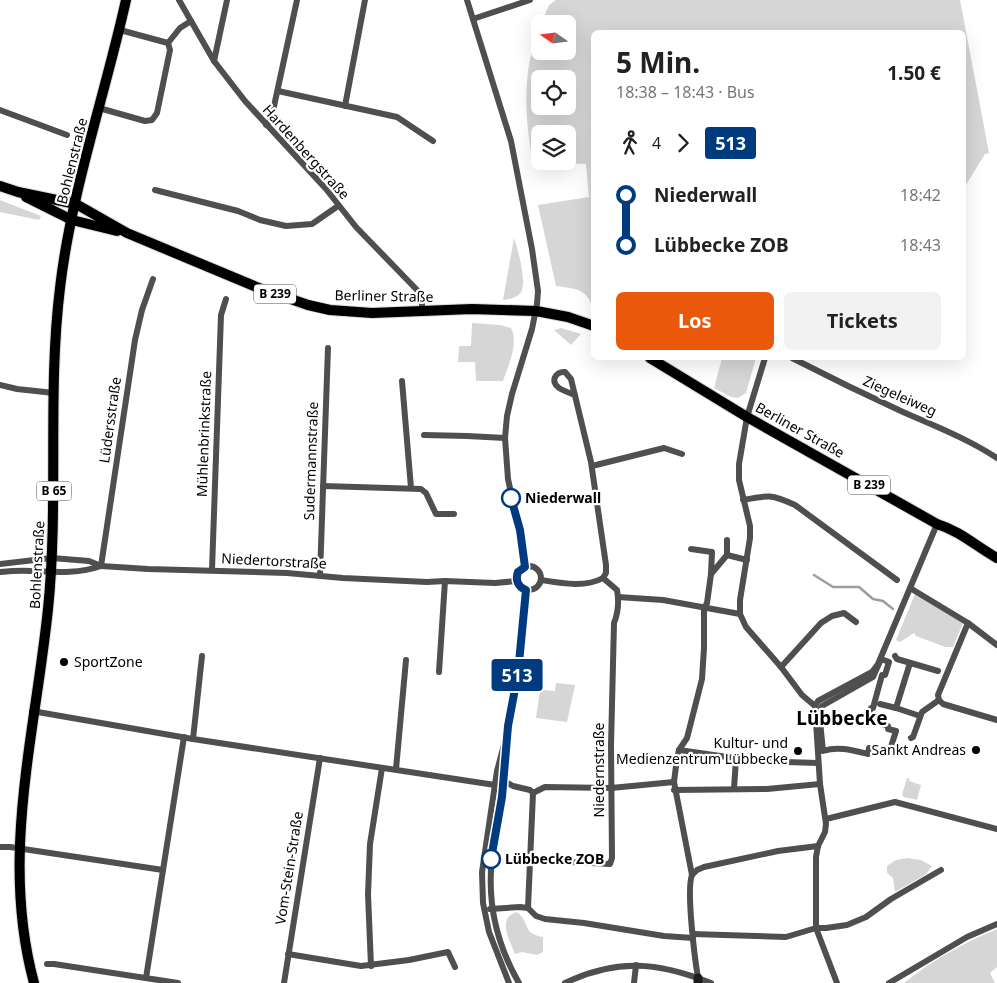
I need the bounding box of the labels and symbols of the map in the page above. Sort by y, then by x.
north arrow [531,15,576,60]
street label: Hardenbergstraße [259,100,354,203]
street label: Bohlenstraße [52,116,91,206]
road number: B 239 [254,284,296,304]
street label: Berliner Straße [334,285,434,306]
street label: Mühlenbrinkstraße [192,371,215,497]
street label: Ziegeleiweg [860,371,940,420]
street label: Lüdersstraße [94,376,125,464]
street label: Berliner Straße [752,397,848,462]
street label: Sudermannstraße [299,401,322,521]
road number: B 239 [848,476,890,494]
road number: B 65 [36,482,72,501]
marker: Niederwall [501,488,521,508]
place label: Niederwall [525,488,601,507]
street label: Bohlenstraße [25,520,48,610]
street label: Niedertorstraße [221,548,327,573]
place label: SportZone [74,652,143,671]
marker: SportZone [58,656,70,668]
line badge: 513 [488,659,546,691]
district label: Lübbecke [796,705,888,731]
street label: Niedernstraße [589,722,608,817]
place label: Kultur- und Medienzentrum Lübbecke [616,733,788,768]
place label: Sankt Andreas [871,740,966,759]
marker: Sankt Andreas [970,744,982,756]
marker: Kultur- und Medienzentrum Lübbecke [792,745,804,757]
street label: Vom-Stein-Straße [270,810,307,926]
marker: Lübbecke ZOB [481,849,501,869]
place label: Lübbecke ZOB [505,849,604,868]

